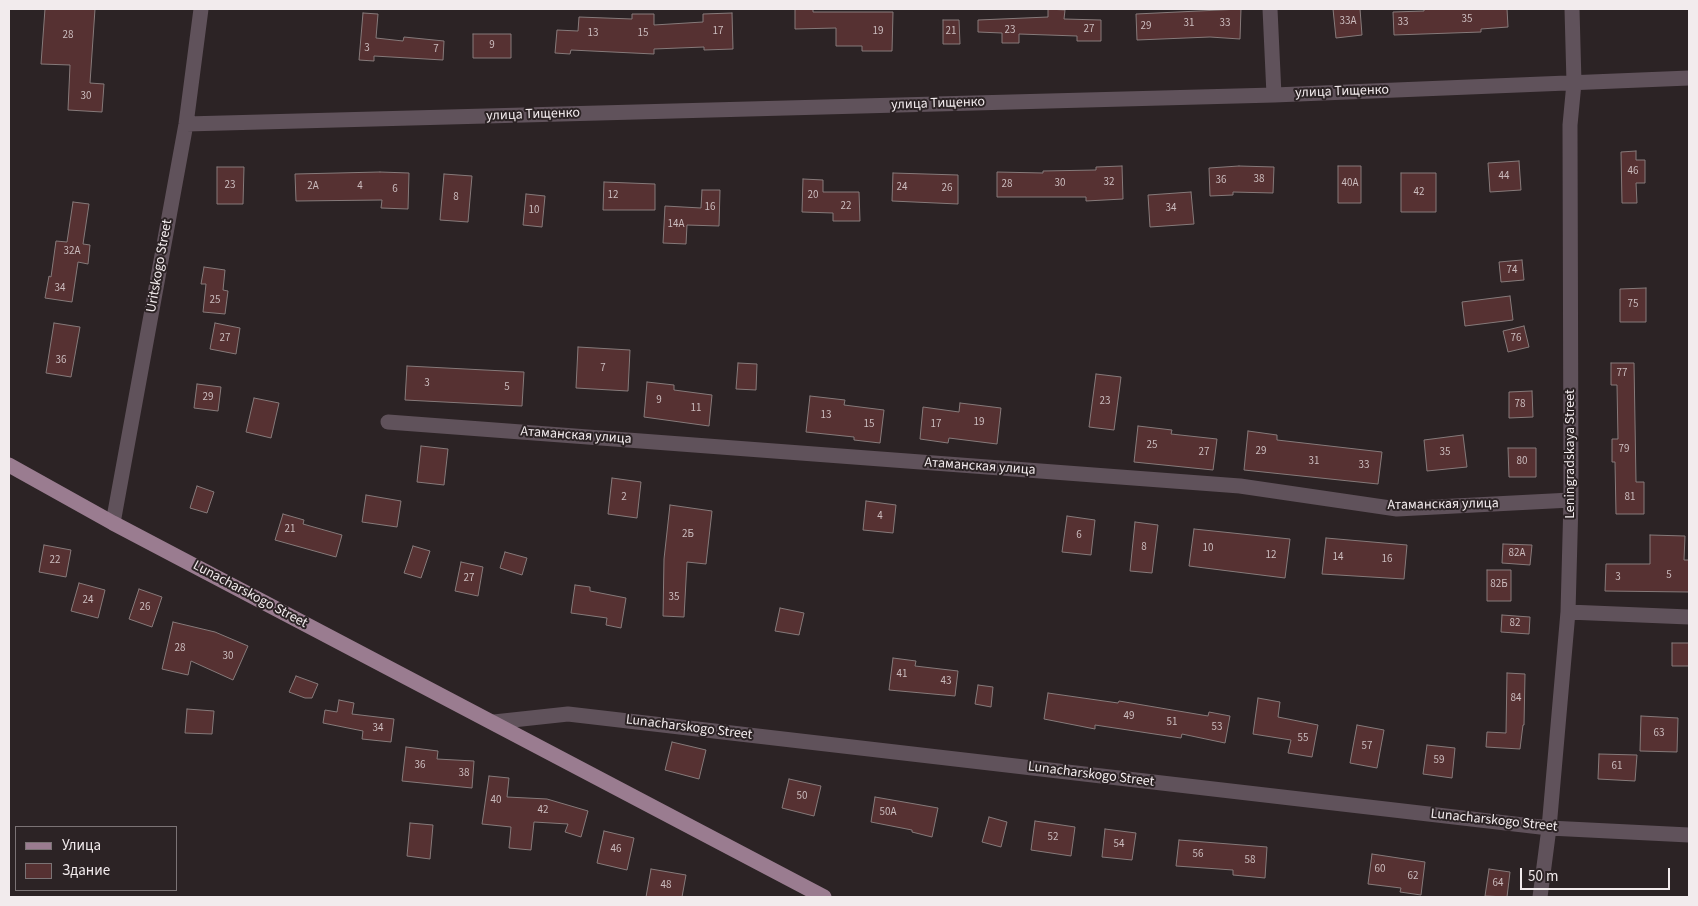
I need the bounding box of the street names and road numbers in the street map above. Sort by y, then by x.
street label: улица Тищенко [1295,82,1389,102]
street label: улица Тищенко [891,94,985,114]
street label: улица Тищенко [486,105,580,125]
street label: Uritskogo Street [144,218,176,314]
street label: Leningradskaya Street [1563,389,1579,519]
street label: Атаманская улица [520,424,632,448]
street label: Атаманская улица [924,455,1036,479]
street label: Атаманская улица [1387,496,1499,514]
street label: Lunacharskogo Street [190,558,310,632]
street label: Lunacharskogo Street [625,712,753,744]
street label: Lunacharskogo Street [1027,759,1155,791]
street label: Lunacharskogo Street [1430,806,1558,836]

